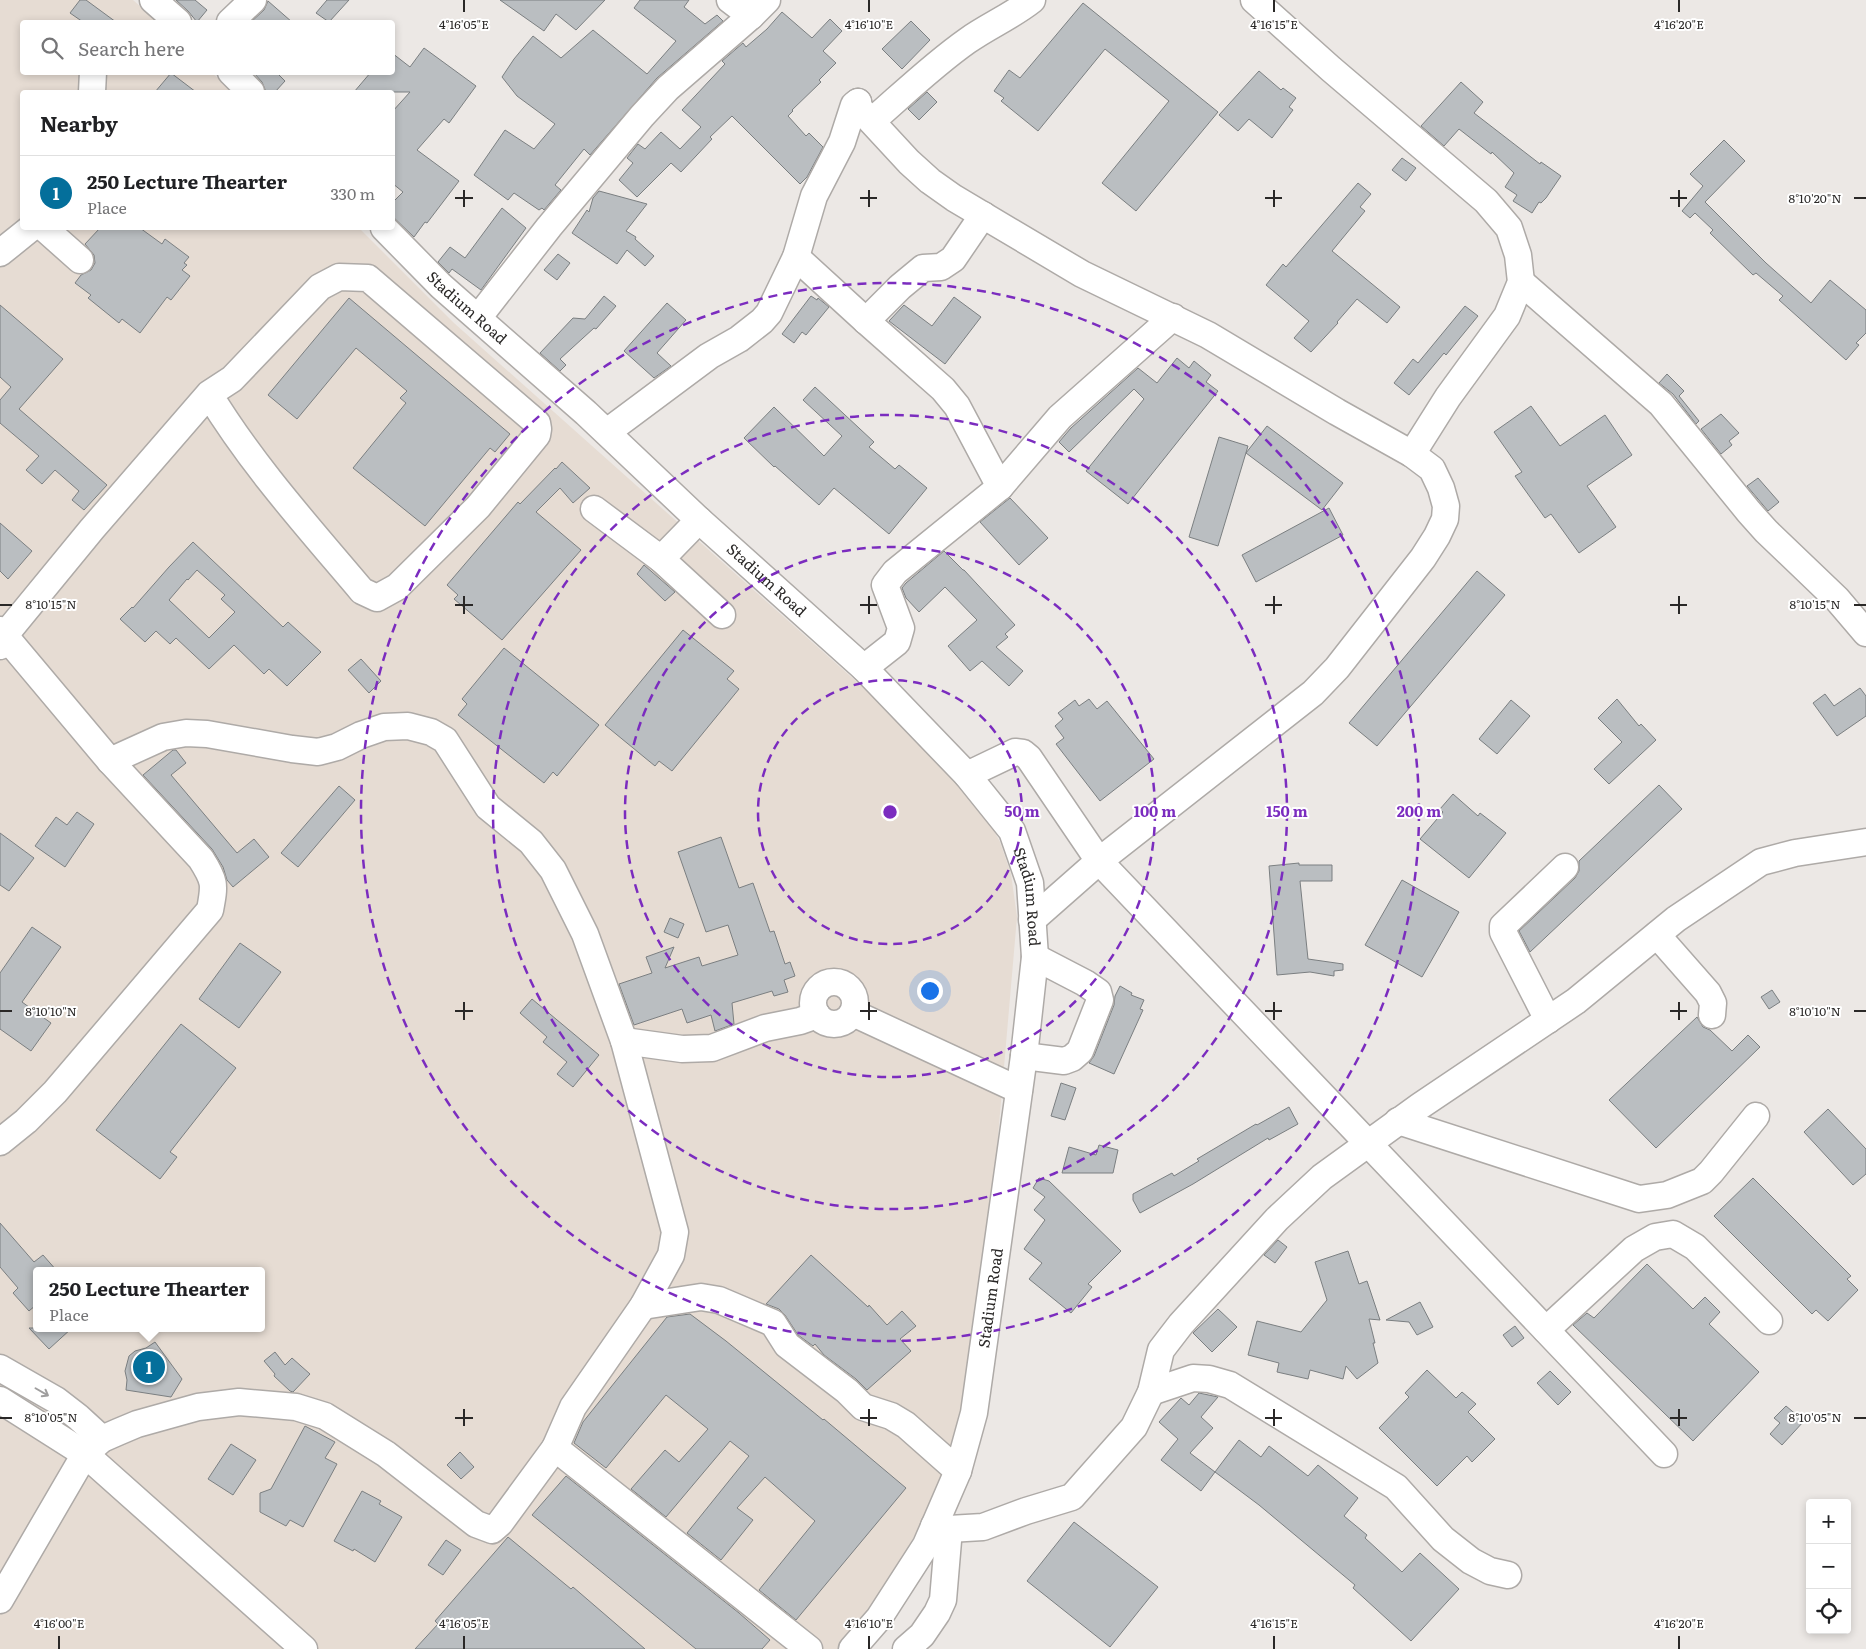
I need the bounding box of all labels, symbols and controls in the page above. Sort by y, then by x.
text: 4°16'05"E [439,15,489,33]
text: 4°16'10"E [845,15,894,33]
text: 4°16'15"E [1250,15,1298,33]
text: 4°16'20"E [1654,15,1704,33]
search box [20,20,395,75]
icon: search [38,34,66,62]
text: Search here [78,34,185,62]
text: Nearby [40,107,118,138]
text: 250 Lecture Thearter [87,167,287,195]
text: 1 [53,181,59,205]
text: 330 m [330,181,375,205]
text: 8°10'20"N [1789,189,1841,207]
text: Place [87,195,127,219]
street label: Stadium Road [422,265,513,349]
street label: Stadium Road [722,537,812,621]
text: 8°10'15"N [26,595,76,613]
text: 8°10'15"N [1790,595,1840,613]
text: 50 m [1004,799,1040,822]
text: 100 m [1134,799,1176,822]
text: 150 m [1266,799,1308,822]
text: 200 m [1397,799,1441,822]
centre of rings [881,803,899,821]
street label: Stadium Road [1008,844,1047,947]
your location [917,978,943,1004]
text: 8°10'10"N [25,1002,77,1020]
text: 8°10'10"N [1789,1002,1841,1020]
street label: Stadium Road [971,1246,1008,1349]
popup [33,1267,265,1332]
text: 250 Lecture Thearter [49,1274,249,1302]
text: Place [49,1302,89,1326]
pin: 1 [133,1348,165,1386]
one-way arrow [35,1388,49,1398]
text: 8°10'05"N [25,1408,77,1426]
text: 8°10'05"N [1789,1408,1841,1426]
map controls [1806,1499,1851,1634]
button: + [1806,1499,1851,1544]
button: − [1806,1544,1851,1589]
button: locate [1806,1589,1851,1634]
text: 4°16'00"E [34,1614,85,1632]
text: 4°16'05"E [439,1614,489,1632]
text: 4°16'10"E [845,1614,894,1632]
text: 4°16'15"E [1250,1614,1298,1632]
text: 4°16'20"E [1654,1614,1704,1632]

